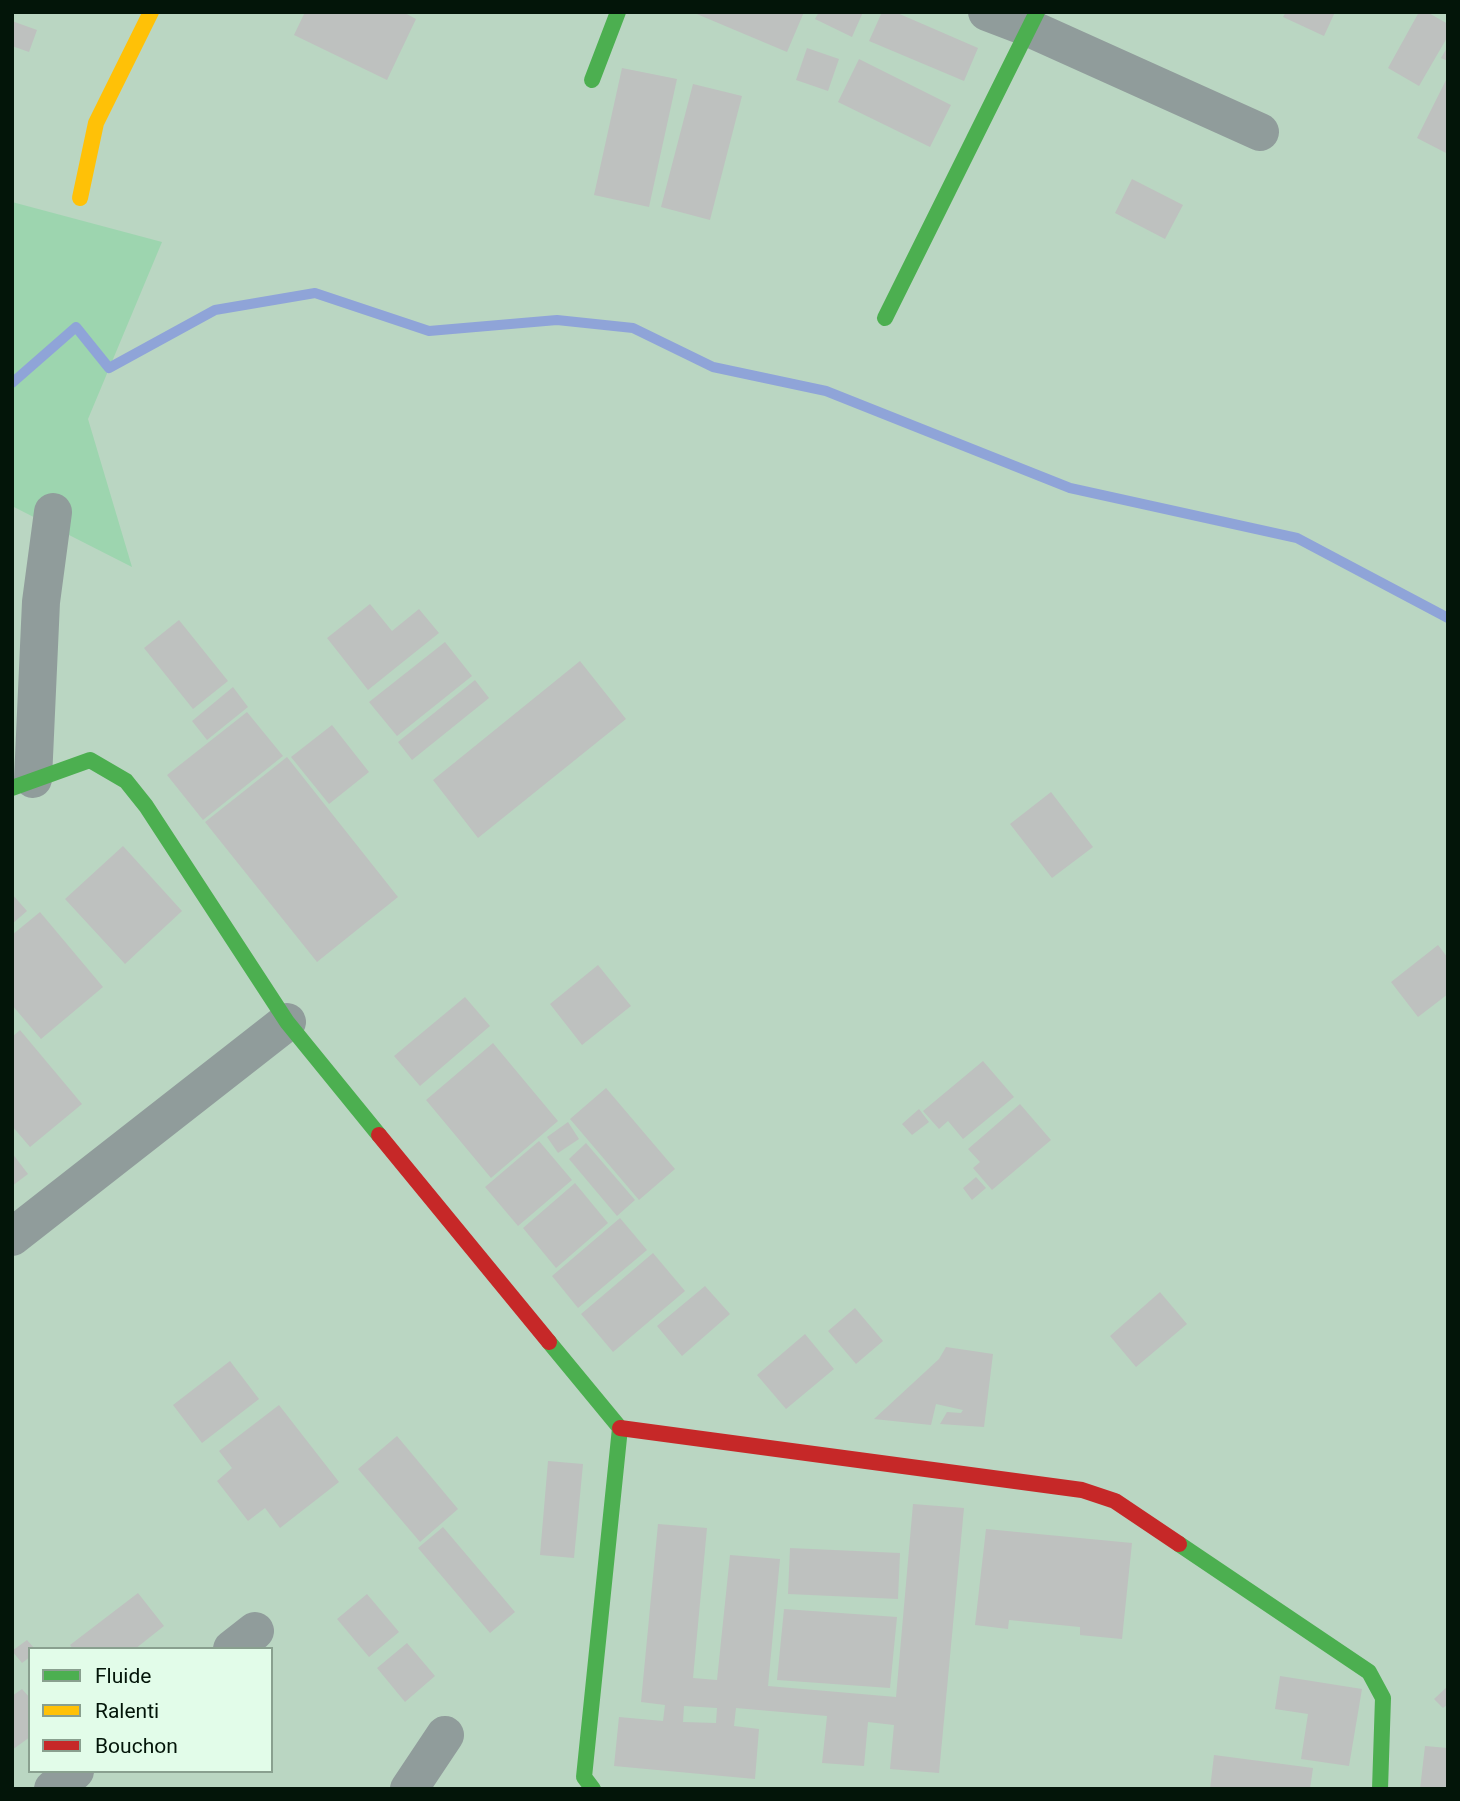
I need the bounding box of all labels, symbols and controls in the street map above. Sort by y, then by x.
legend [28,1647,273,1773]
text: Fluide [95,1664,151,1688]
text: Ralenti [95,1699,159,1723]
text: Bouchon [95,1734,178,1758]

